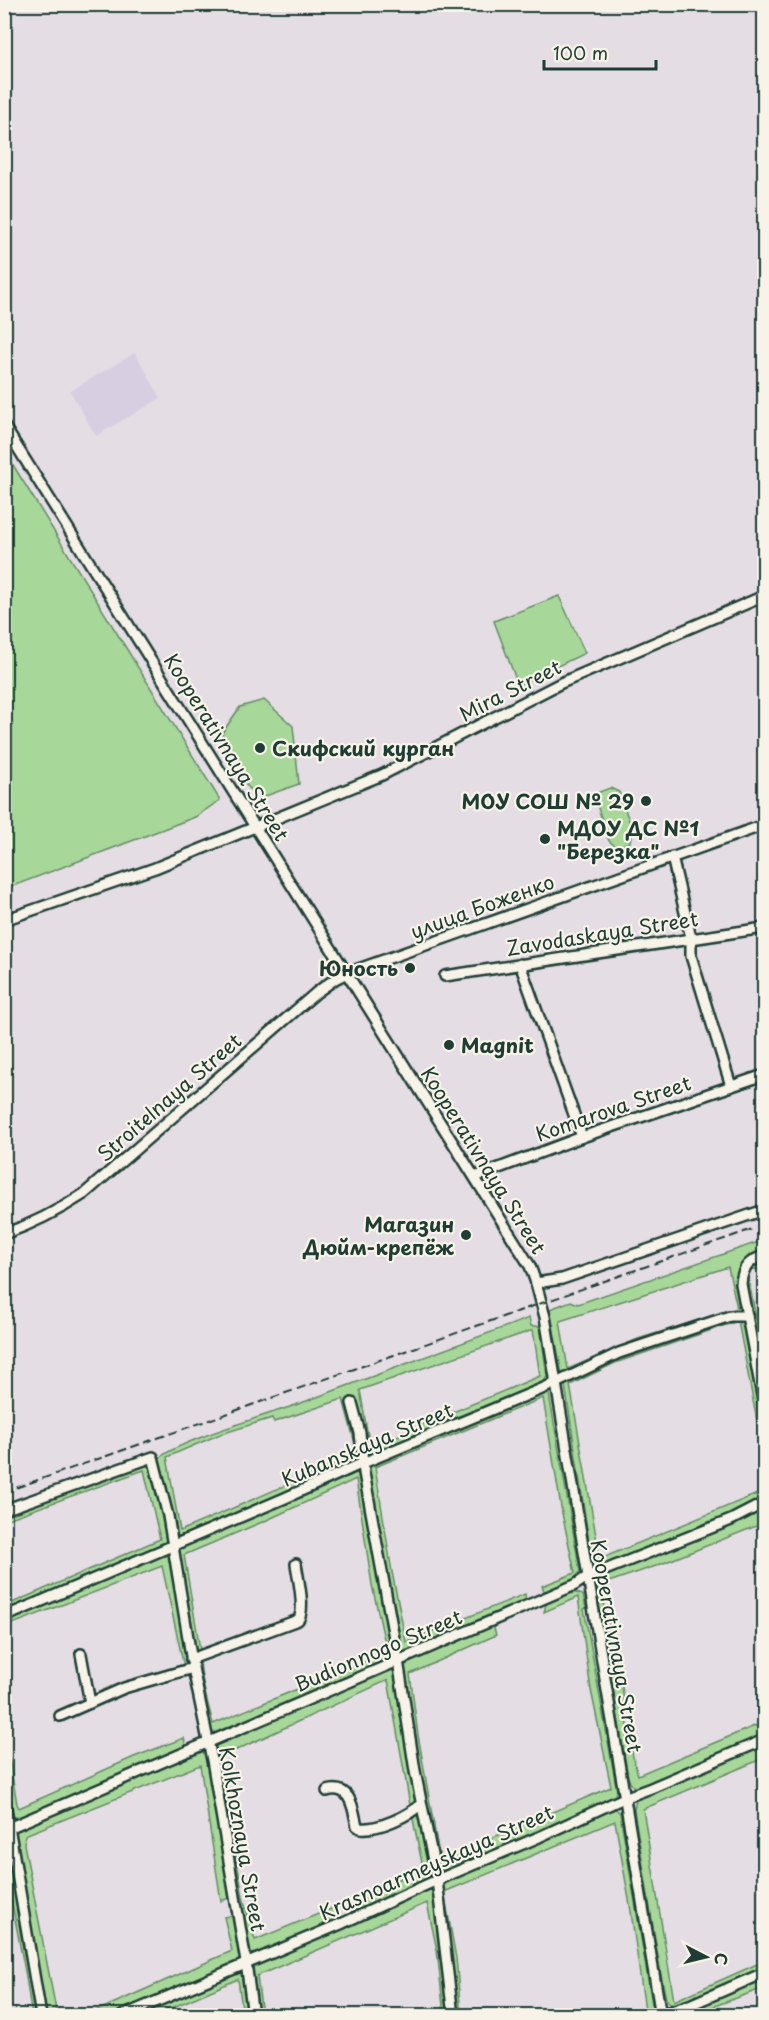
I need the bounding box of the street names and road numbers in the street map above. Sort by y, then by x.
street label: Kooperativnaya Street [157,647,297,847]
street label: Mira Street [454,651,566,729]
street label: улица Боженко [406,866,558,946]
street label: Zavodaskaya Street [504,903,700,963]
street label: Stroitelnaya Street [90,1026,248,1168]
street label: Kooperativnaya Street [414,1060,554,1260]
street label: Komarova Street [531,1067,695,1149]
street label: Kubanskaya Street [277,1394,457,1494]
street label: Kooperativnaya Street [583,1537,651,1755]
street label: Budionnogo Street [290,1601,466,1699]
street label: Kolkhoznaya Street [212,1744,274,1934]
street label: Krasnoarmeyskaya Street [314,1797,558,1927]

